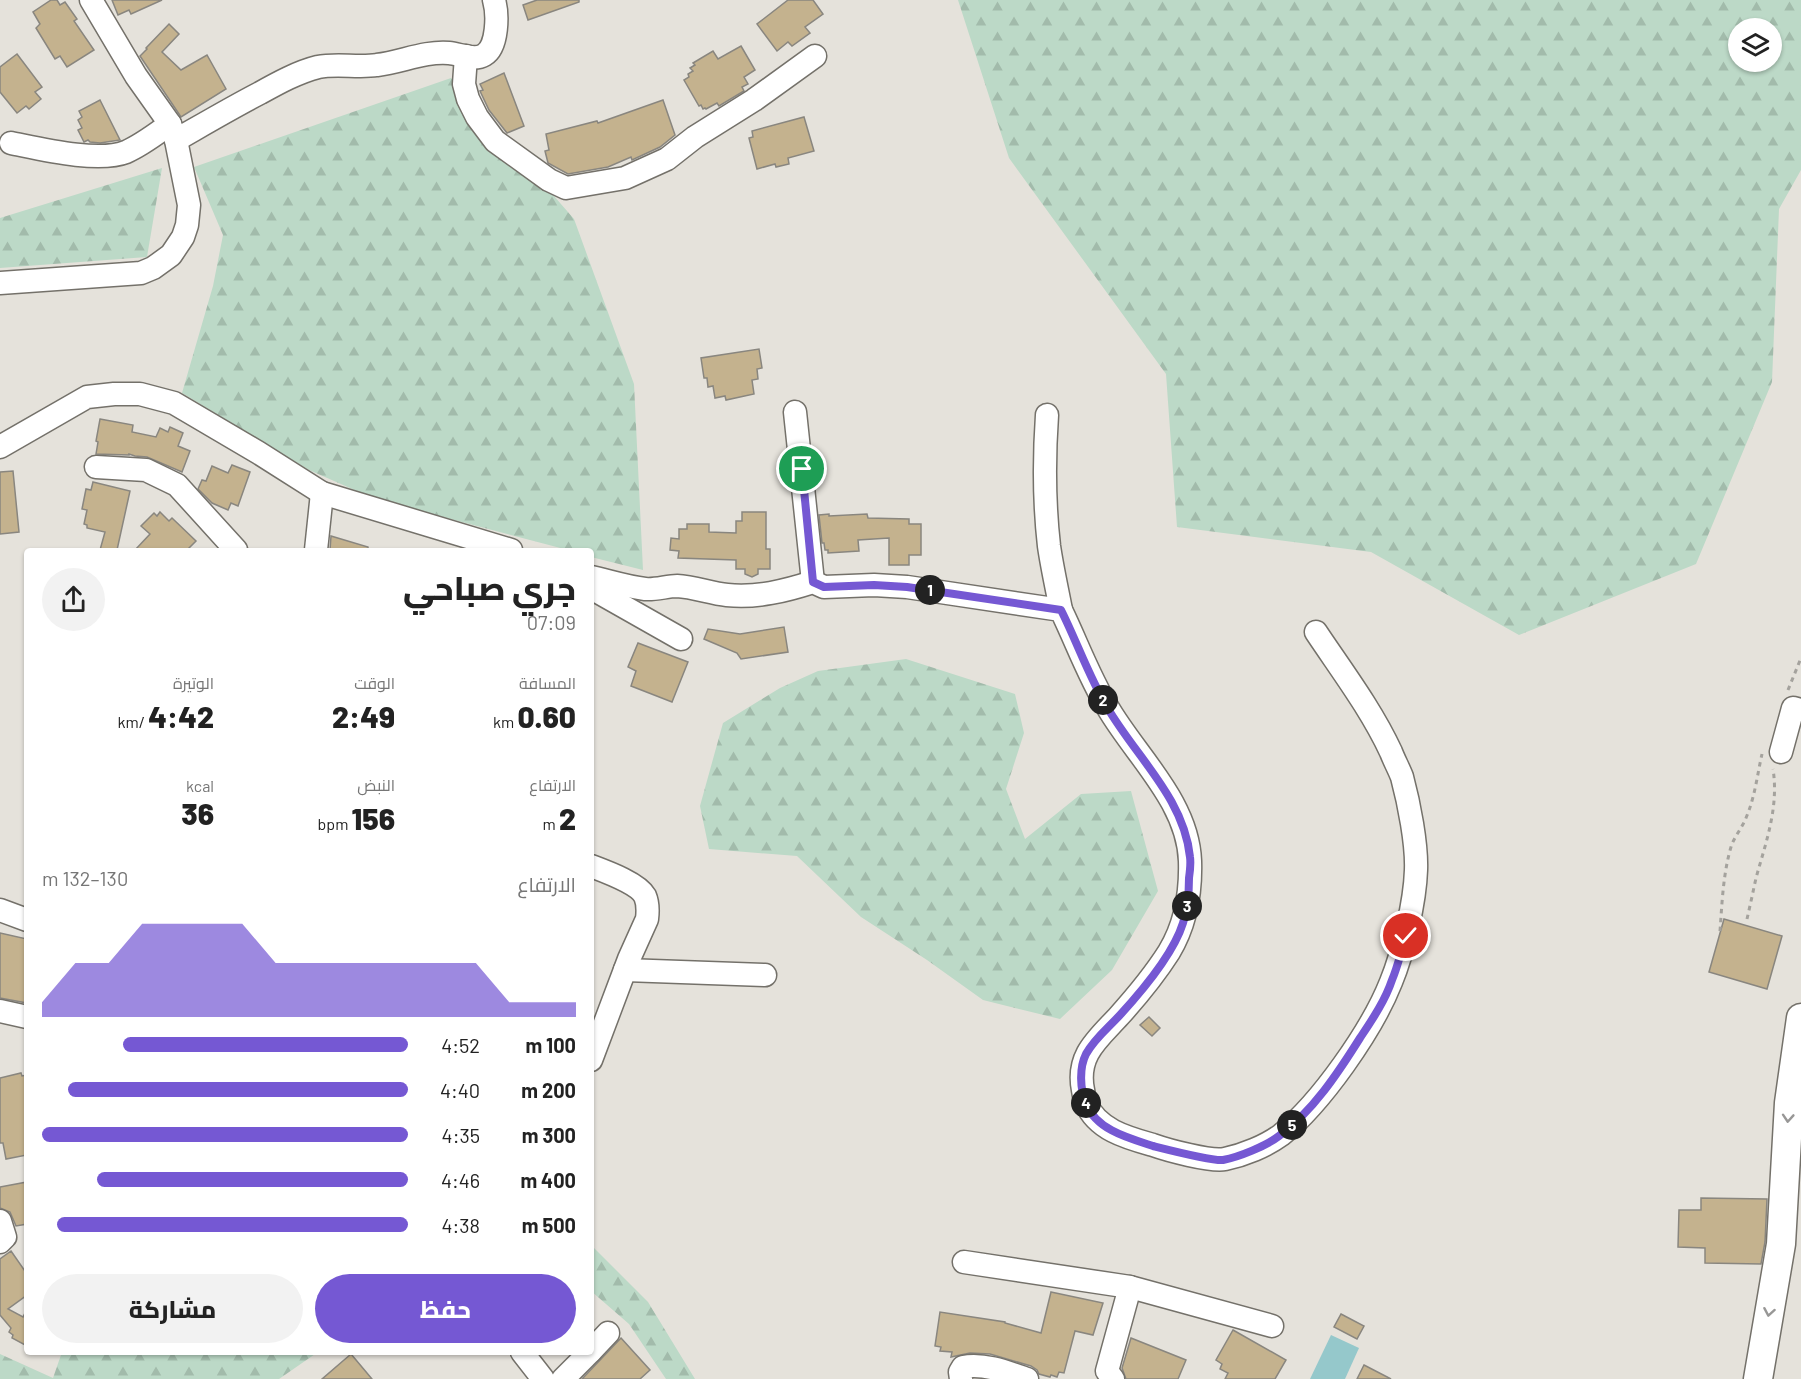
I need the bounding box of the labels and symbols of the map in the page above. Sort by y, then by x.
pin [776,443,827,494]
pin: 1 [915,575,945,605]
pin: 2 [1088,685,1118,715]
pin: 3 [1172,891,1202,921]
pin [1380,910,1431,961]
pin: 4 [1071,1088,1101,1118]
pin: 5 [1277,1110,1307,1140]
one-way arrow [1782,1113,1795,1122]
one-way arrow [1763,1306,1776,1316]

